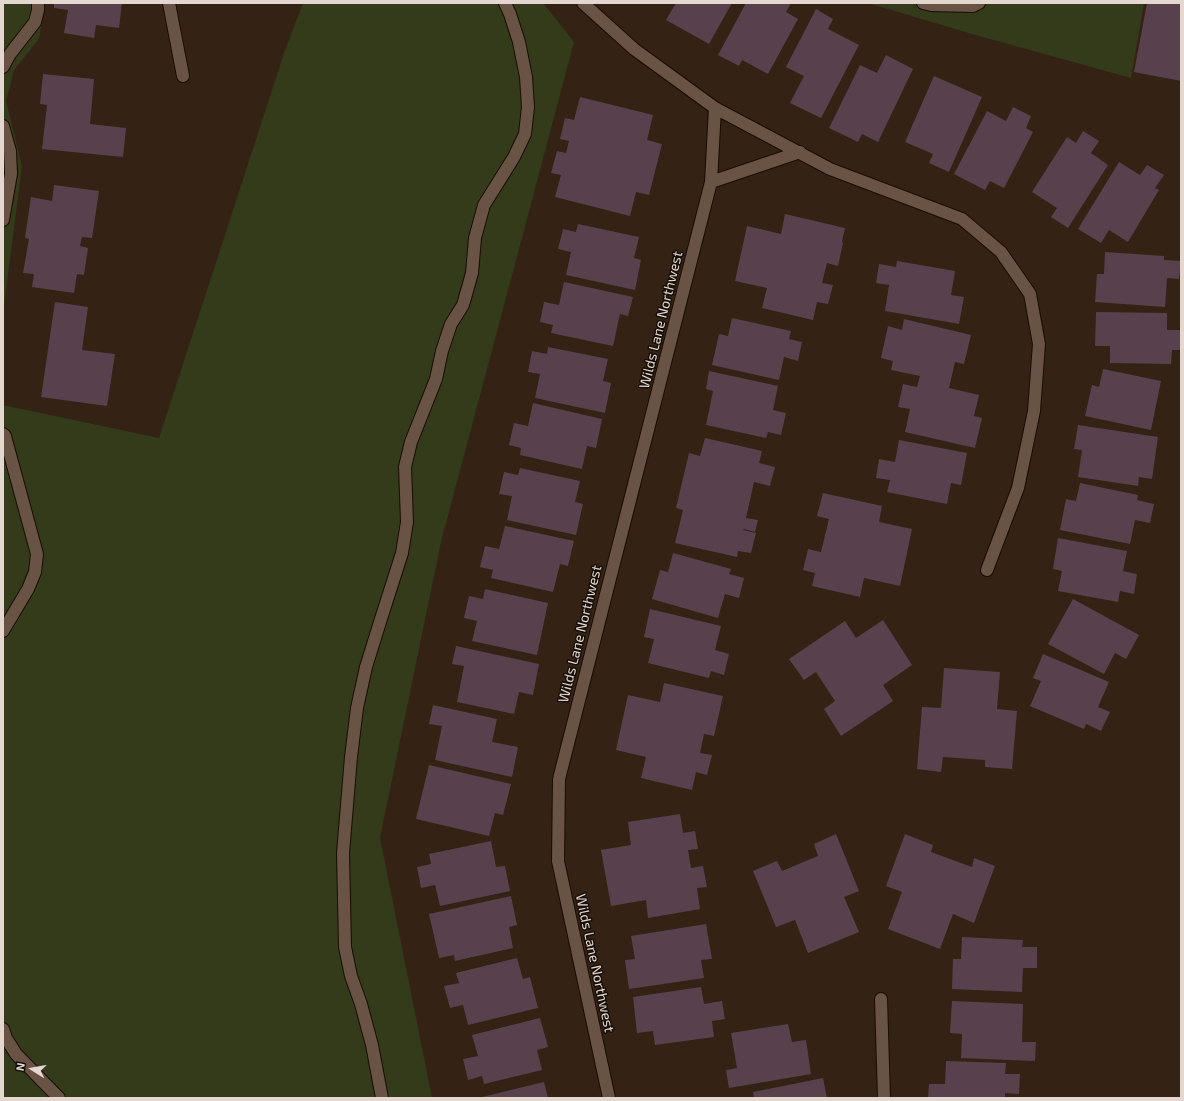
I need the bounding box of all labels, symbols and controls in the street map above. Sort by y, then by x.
street label: Wilds Lane Northwest [636,249,686,391]
street label: Wilds Lane Northwest [555,563,605,705]
street label: Wilds Lane Northwest [572,892,618,1034]
north arrow [12,1049,52,1089]
text: N [13,1061,27,1072]

